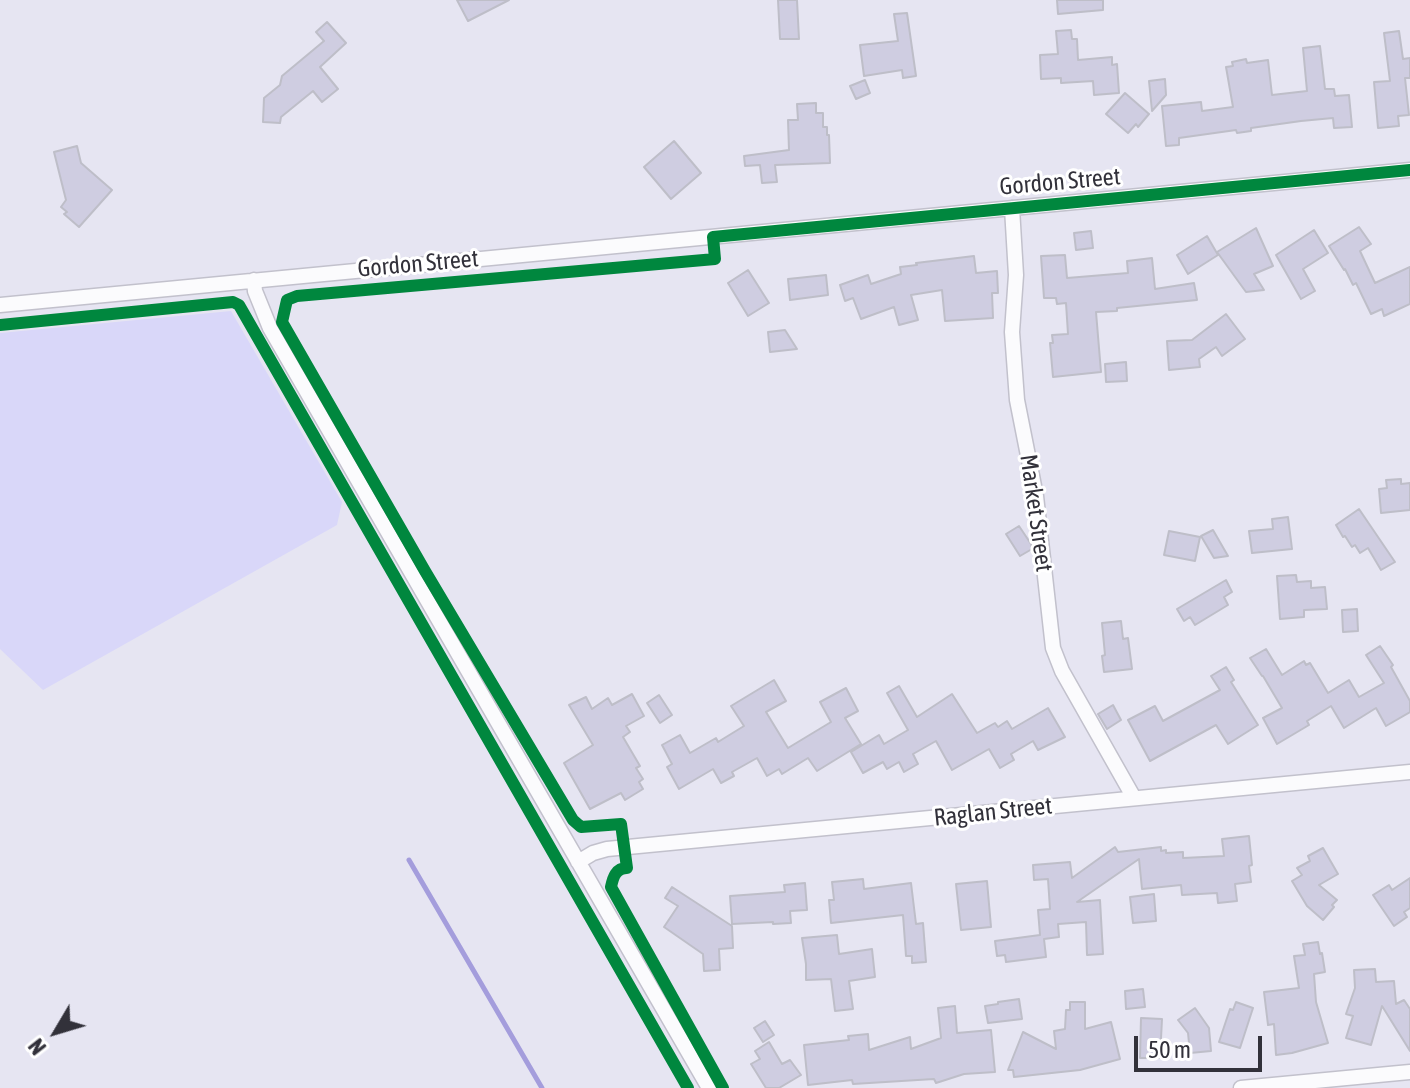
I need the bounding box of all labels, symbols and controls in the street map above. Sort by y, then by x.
street label: Gordon Street [998,162,1122,202]
street label: Gordon Street [356,244,480,284]
street label: Market Street [1014,452,1058,574]
street label: Raglan Street [933,791,1053,833]
north arrow [16,992,96,1072]
scale bar [1138,1020,1266,1070]
text: N [23,1034,51,1060]
text: 50 m [1148,1036,1191,1063]

